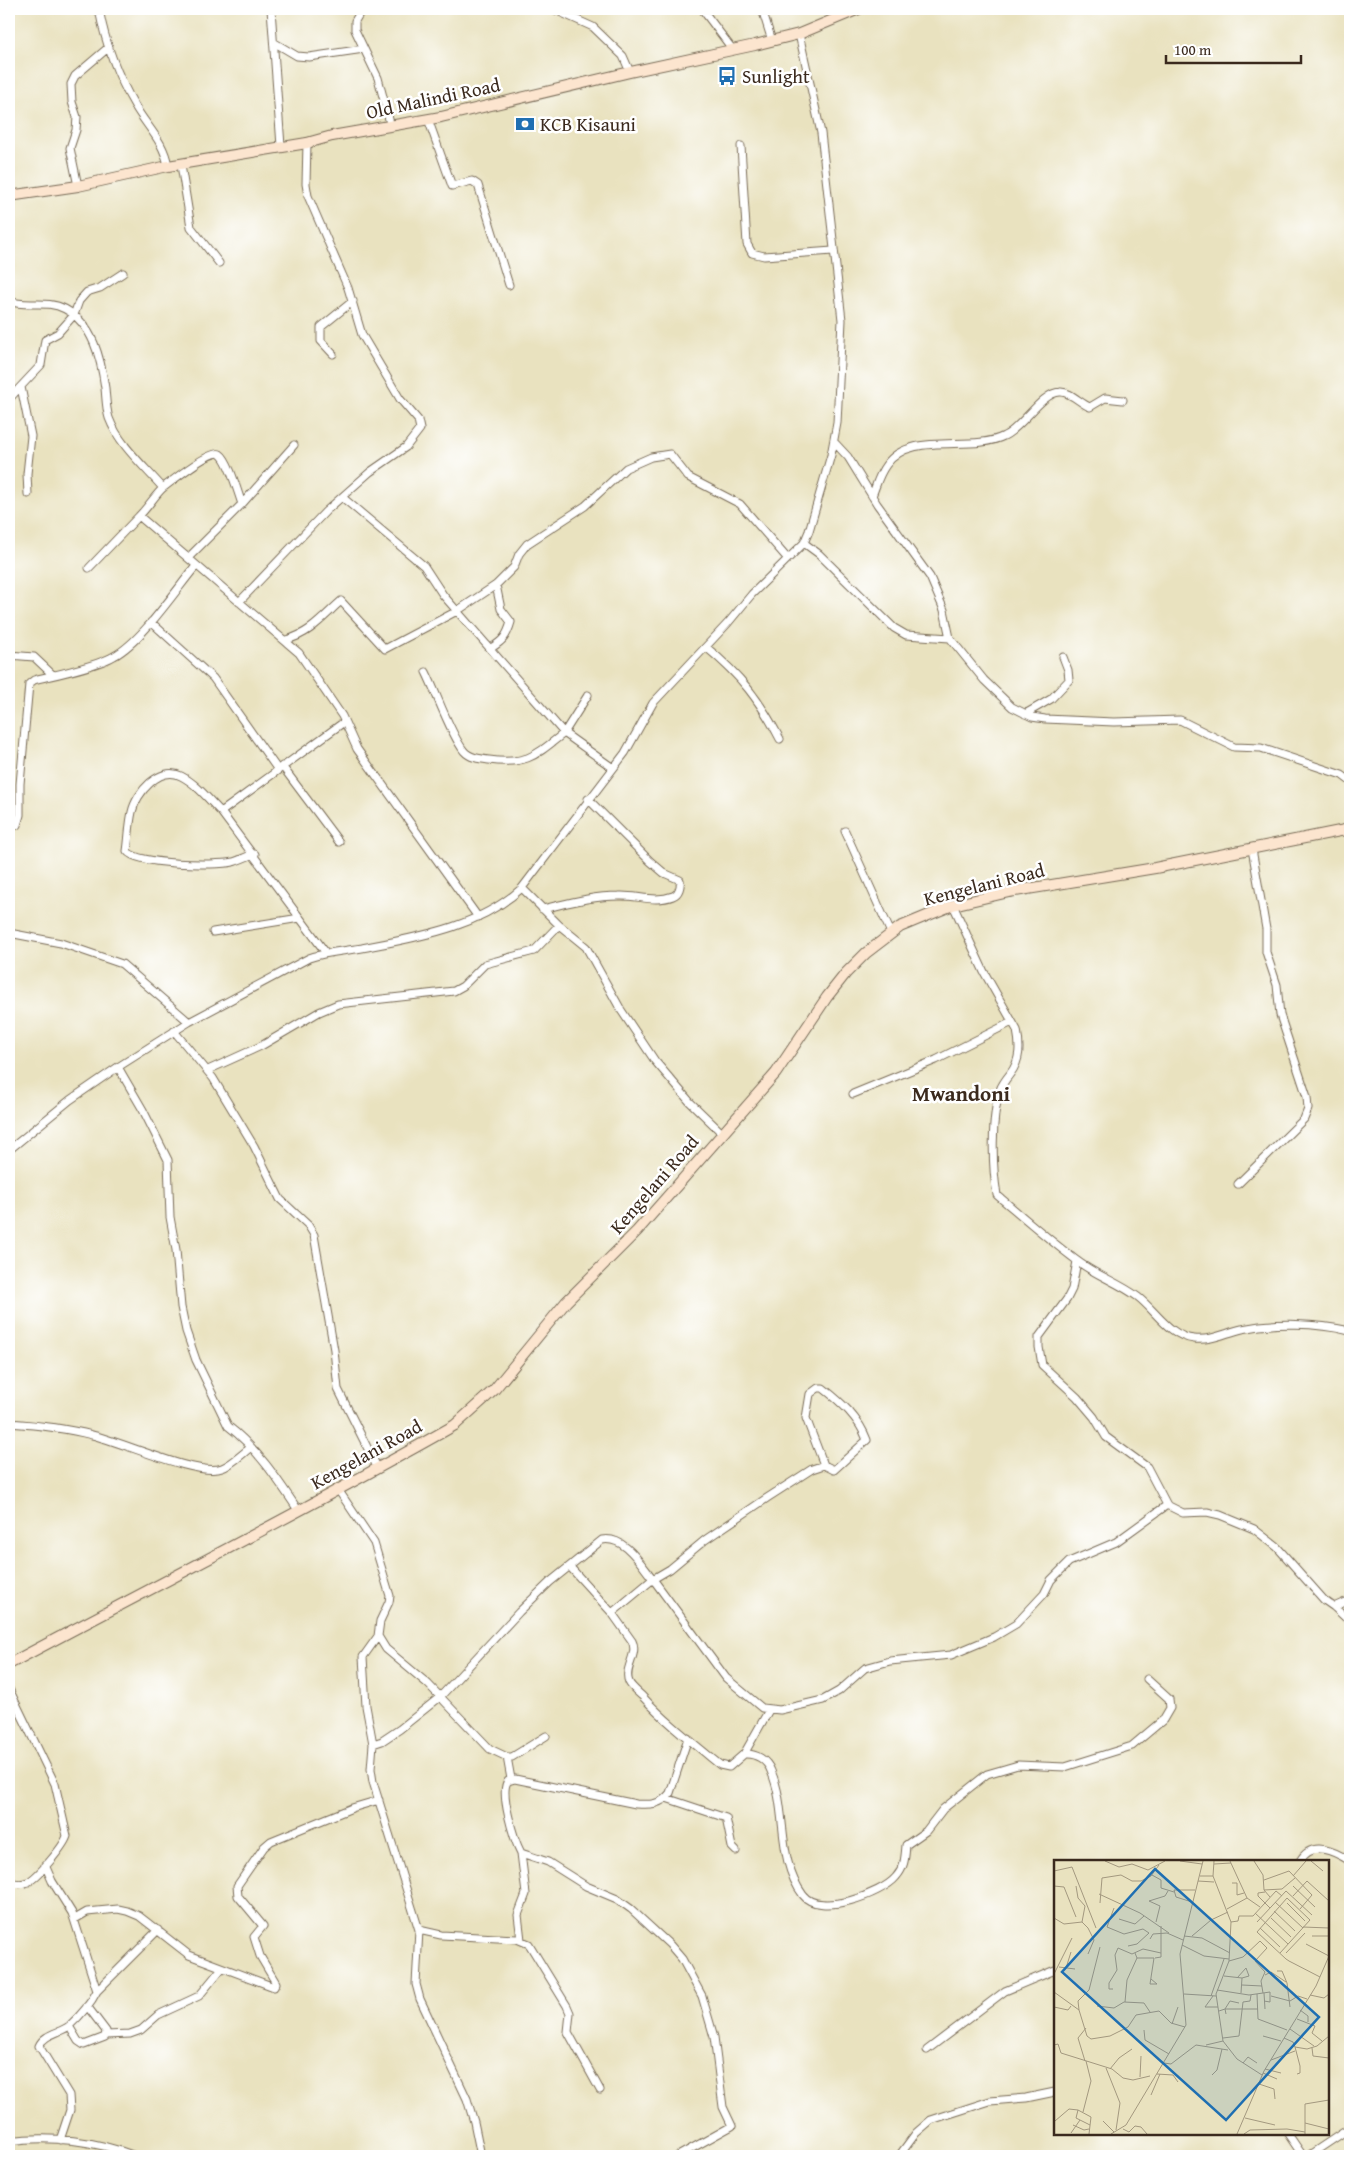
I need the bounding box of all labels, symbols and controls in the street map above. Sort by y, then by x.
scale bar [1166,32,1302,64]
text: 100 m [1174,39,1212,60]
place label: Sunlight [742,62,810,90]
bus stop icon: Sunlight [716,65,738,87]
street label: Old Malindi Road [363,70,504,126]
place label: KCB Kisauni [540,110,636,138]
bank icon: KCB Kisauni [514,113,536,135]
street label: Kengelani Road [921,855,1048,913]
district label: Mwandoni [912,1078,1011,1109]
street label: Kengelani Road [603,1128,706,1240]
street label: Kengelani Road [305,1411,428,1496]
inset map [1054,1860,1329,2135]

